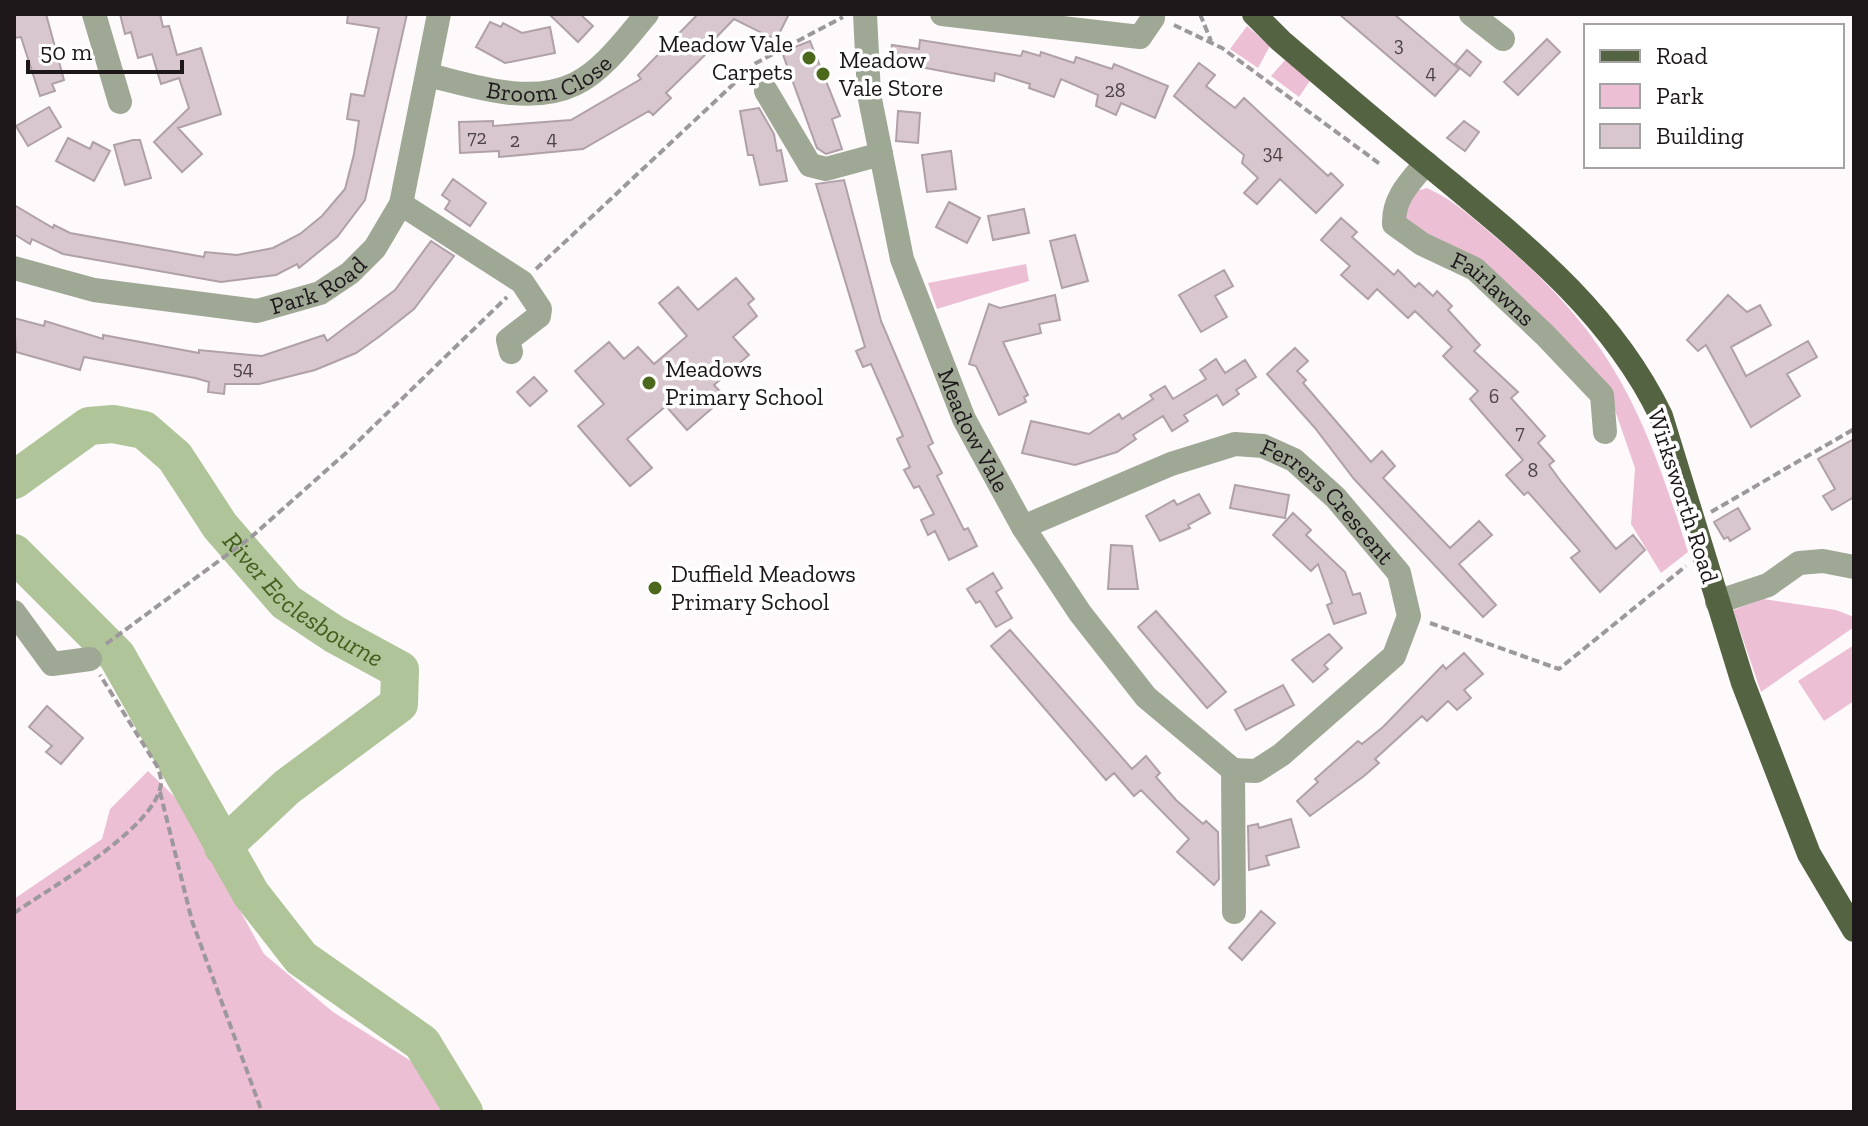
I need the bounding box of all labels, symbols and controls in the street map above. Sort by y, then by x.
scale bar [28,24,182,74]
legend [1584,24,1844,168]
place label: Meadow Vale Carpets [659,29,793,86]
house number: 3 [1394,32,1404,56]
text: 50 m [40,37,93,66]
text: Road [1656,41,1708,70]
place label: Meadow Vale Store [838,45,943,102]
street label: Broom Close [484,48,617,108]
marker: Meadow Vale Carpets [800,49,818,67]
house number: 4 [1426,60,1437,84]
marker: Meadow Vale Store [814,65,832,83]
house number: 28 [1104,78,1126,102]
text: Park [1656,81,1704,110]
text: Building [1656,121,1744,150]
house number: 72 [467,125,487,149]
house number: 4 [547,126,558,150]
house number: 2 [510,128,520,152]
house number: 34 [1263,140,1283,164]
street label: Fairlawns [1447,245,1541,332]
street label: Park Road [267,250,372,321]
place label: Meadows Primary School [665,354,823,411]
house number: 54 [232,356,254,380]
street label: Meadow Vale [932,364,1016,497]
marker: Meadows Primary School [640,374,658,392]
house number: 6 [1489,384,1499,408]
street label: Wirksworth Road [1642,405,1725,587]
house number: 7 [1515,420,1525,444]
street label: Ferrers Crescent [1256,432,1401,570]
house number: 8 [1528,458,1538,482]
water label: River Ecclesbourne [216,525,389,674]
place label: Duffield Meadows Primary School [671,559,856,616]
marker: Duffield Meadows Primary School [646,579,664,597]

